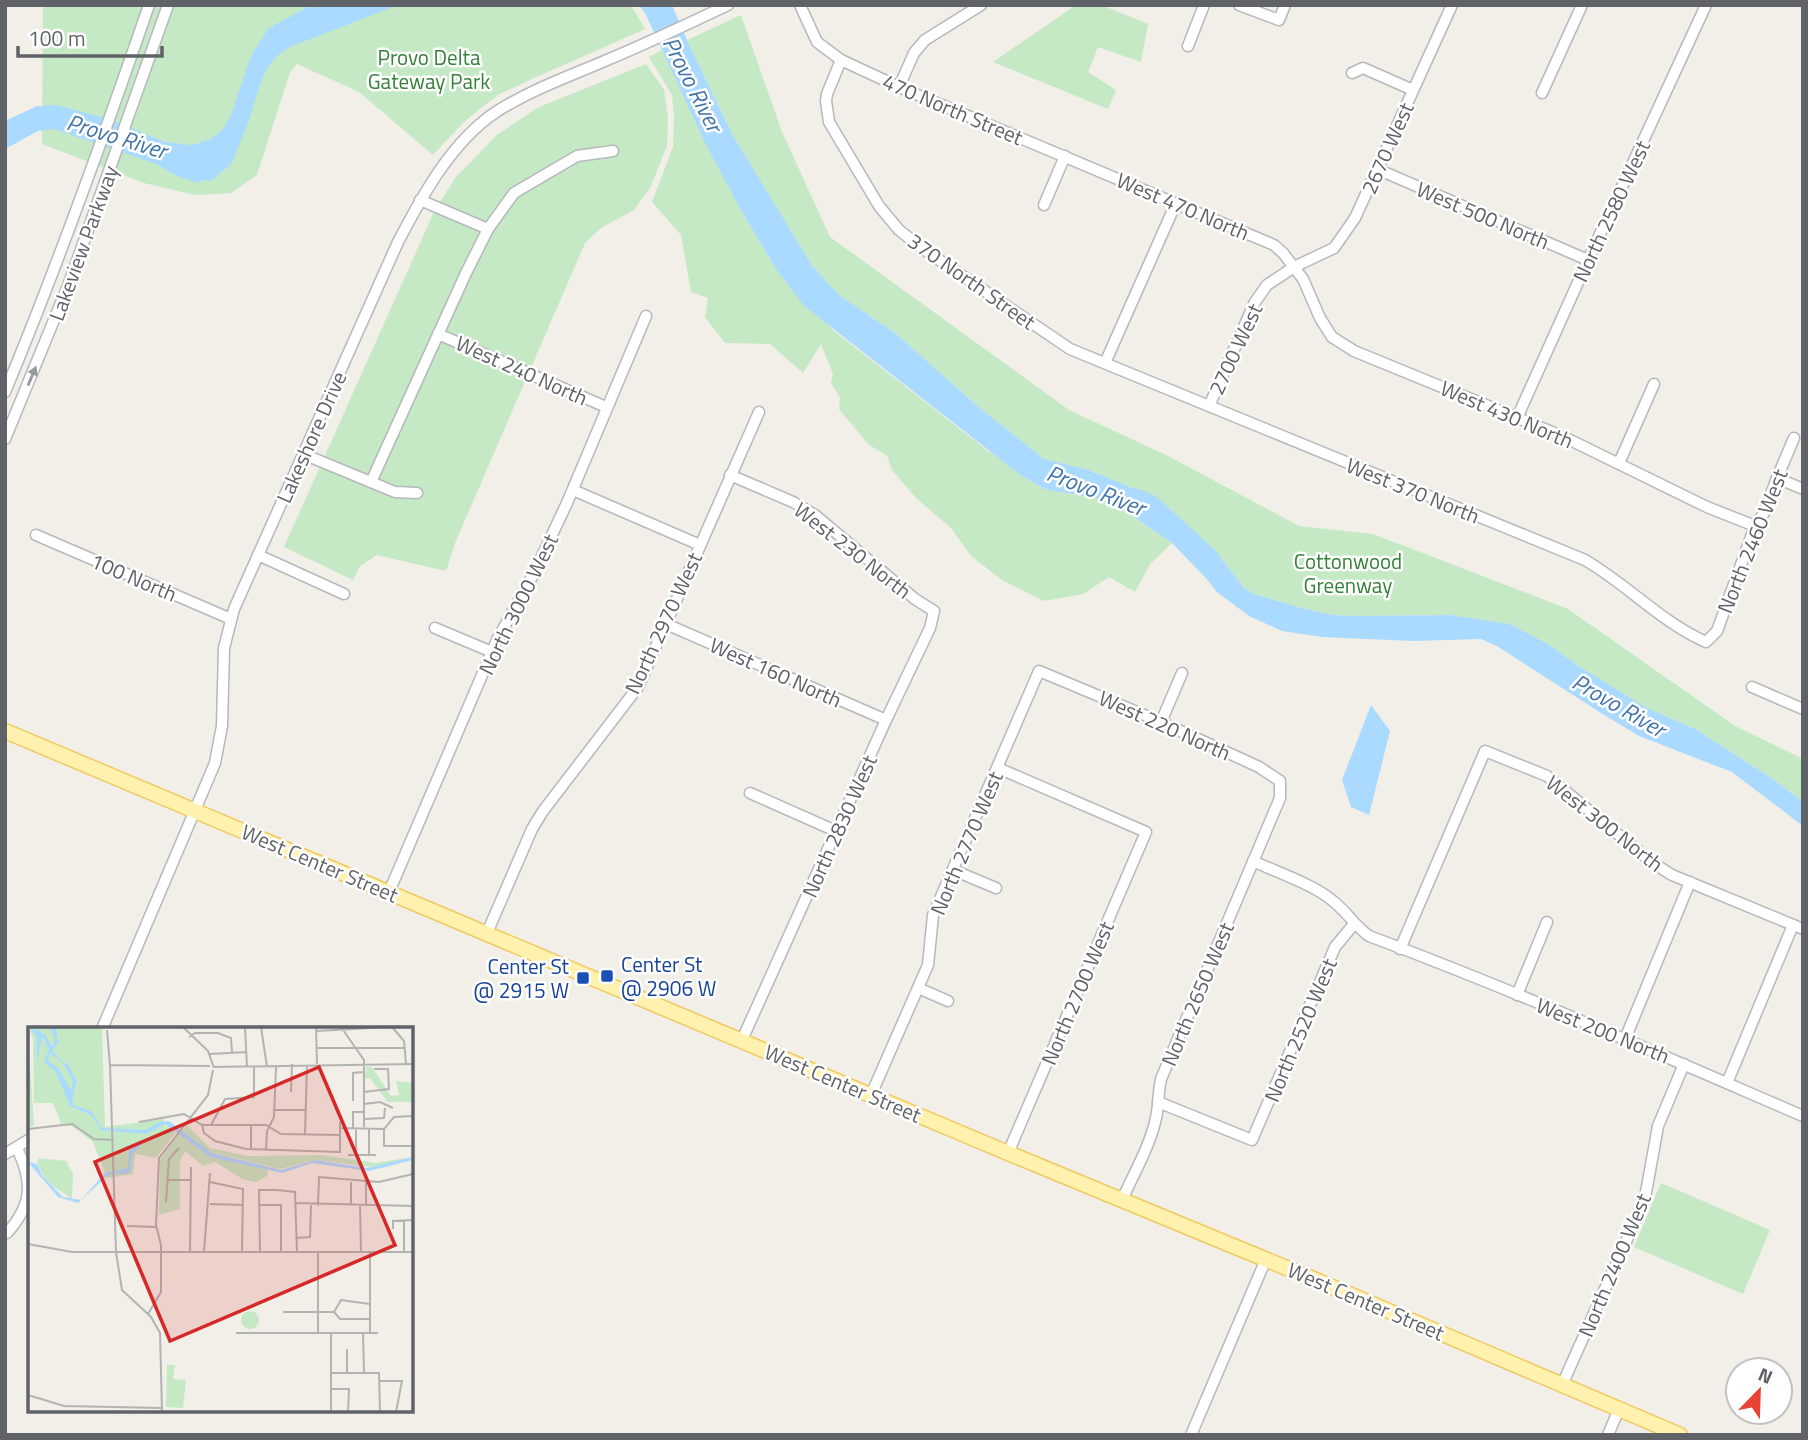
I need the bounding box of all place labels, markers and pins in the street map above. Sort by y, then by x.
place label: Center St @ 2906 W [621,948,716,1004]
place label: Center St @ 2915 W [474,950,570,1006]
marker: Center St @ 2906 W [599,968,615,984]
marker: Center St @ 2915 W [575,970,591,986]

